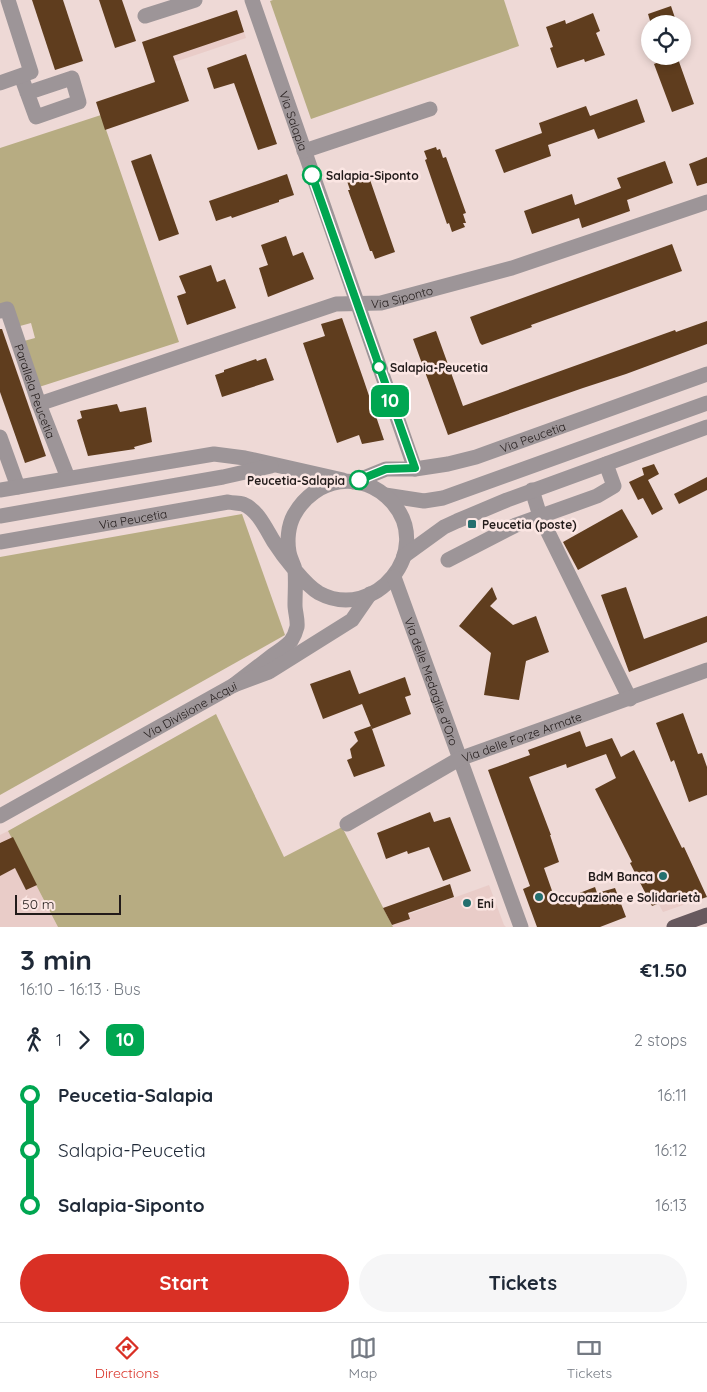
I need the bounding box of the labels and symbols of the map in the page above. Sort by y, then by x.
street label: Via Salapia [277,89,311,153]
marker: Salapia-Siponto [302,165,322,185]
place label: Salapia-Siponto [326,168,419,183]
street label: Via Siponto [371,282,434,311]
street label: Parallela Peucetia [12,342,59,440]
marker: Salapia-Peucetia [372,360,386,374]
place label: Salapia-Peucetia [390,360,488,375]
line badge: 10 [368,385,412,417]
street label: Via Peucetia [498,418,568,455]
marker: Peucetia-Salapia [349,470,369,490]
place label: Peucetia-Salapia [247,473,345,488]
street label: Via Peucetia [98,505,168,532]
place label: Peucetia (poste) [482,517,577,532]
marker: Peucetia (poste) [466,518,478,530]
street label: Via delle Medaglie d'Oro [402,615,462,747]
street label: Via Divisione Acqui [141,677,239,742]
street label: Via delle Forze Armate [460,708,584,765]
place label: BdM Banca [588,869,653,884]
marker: BdM Banca [657,870,669,882]
place label: Occupazione e Solidarietà [549,890,700,905]
marker: Occupazione e Solidarietà [533,891,545,903]
scale bar [15,892,121,915]
place label: Eni [477,896,494,911]
marker: Eni [461,897,473,909]

